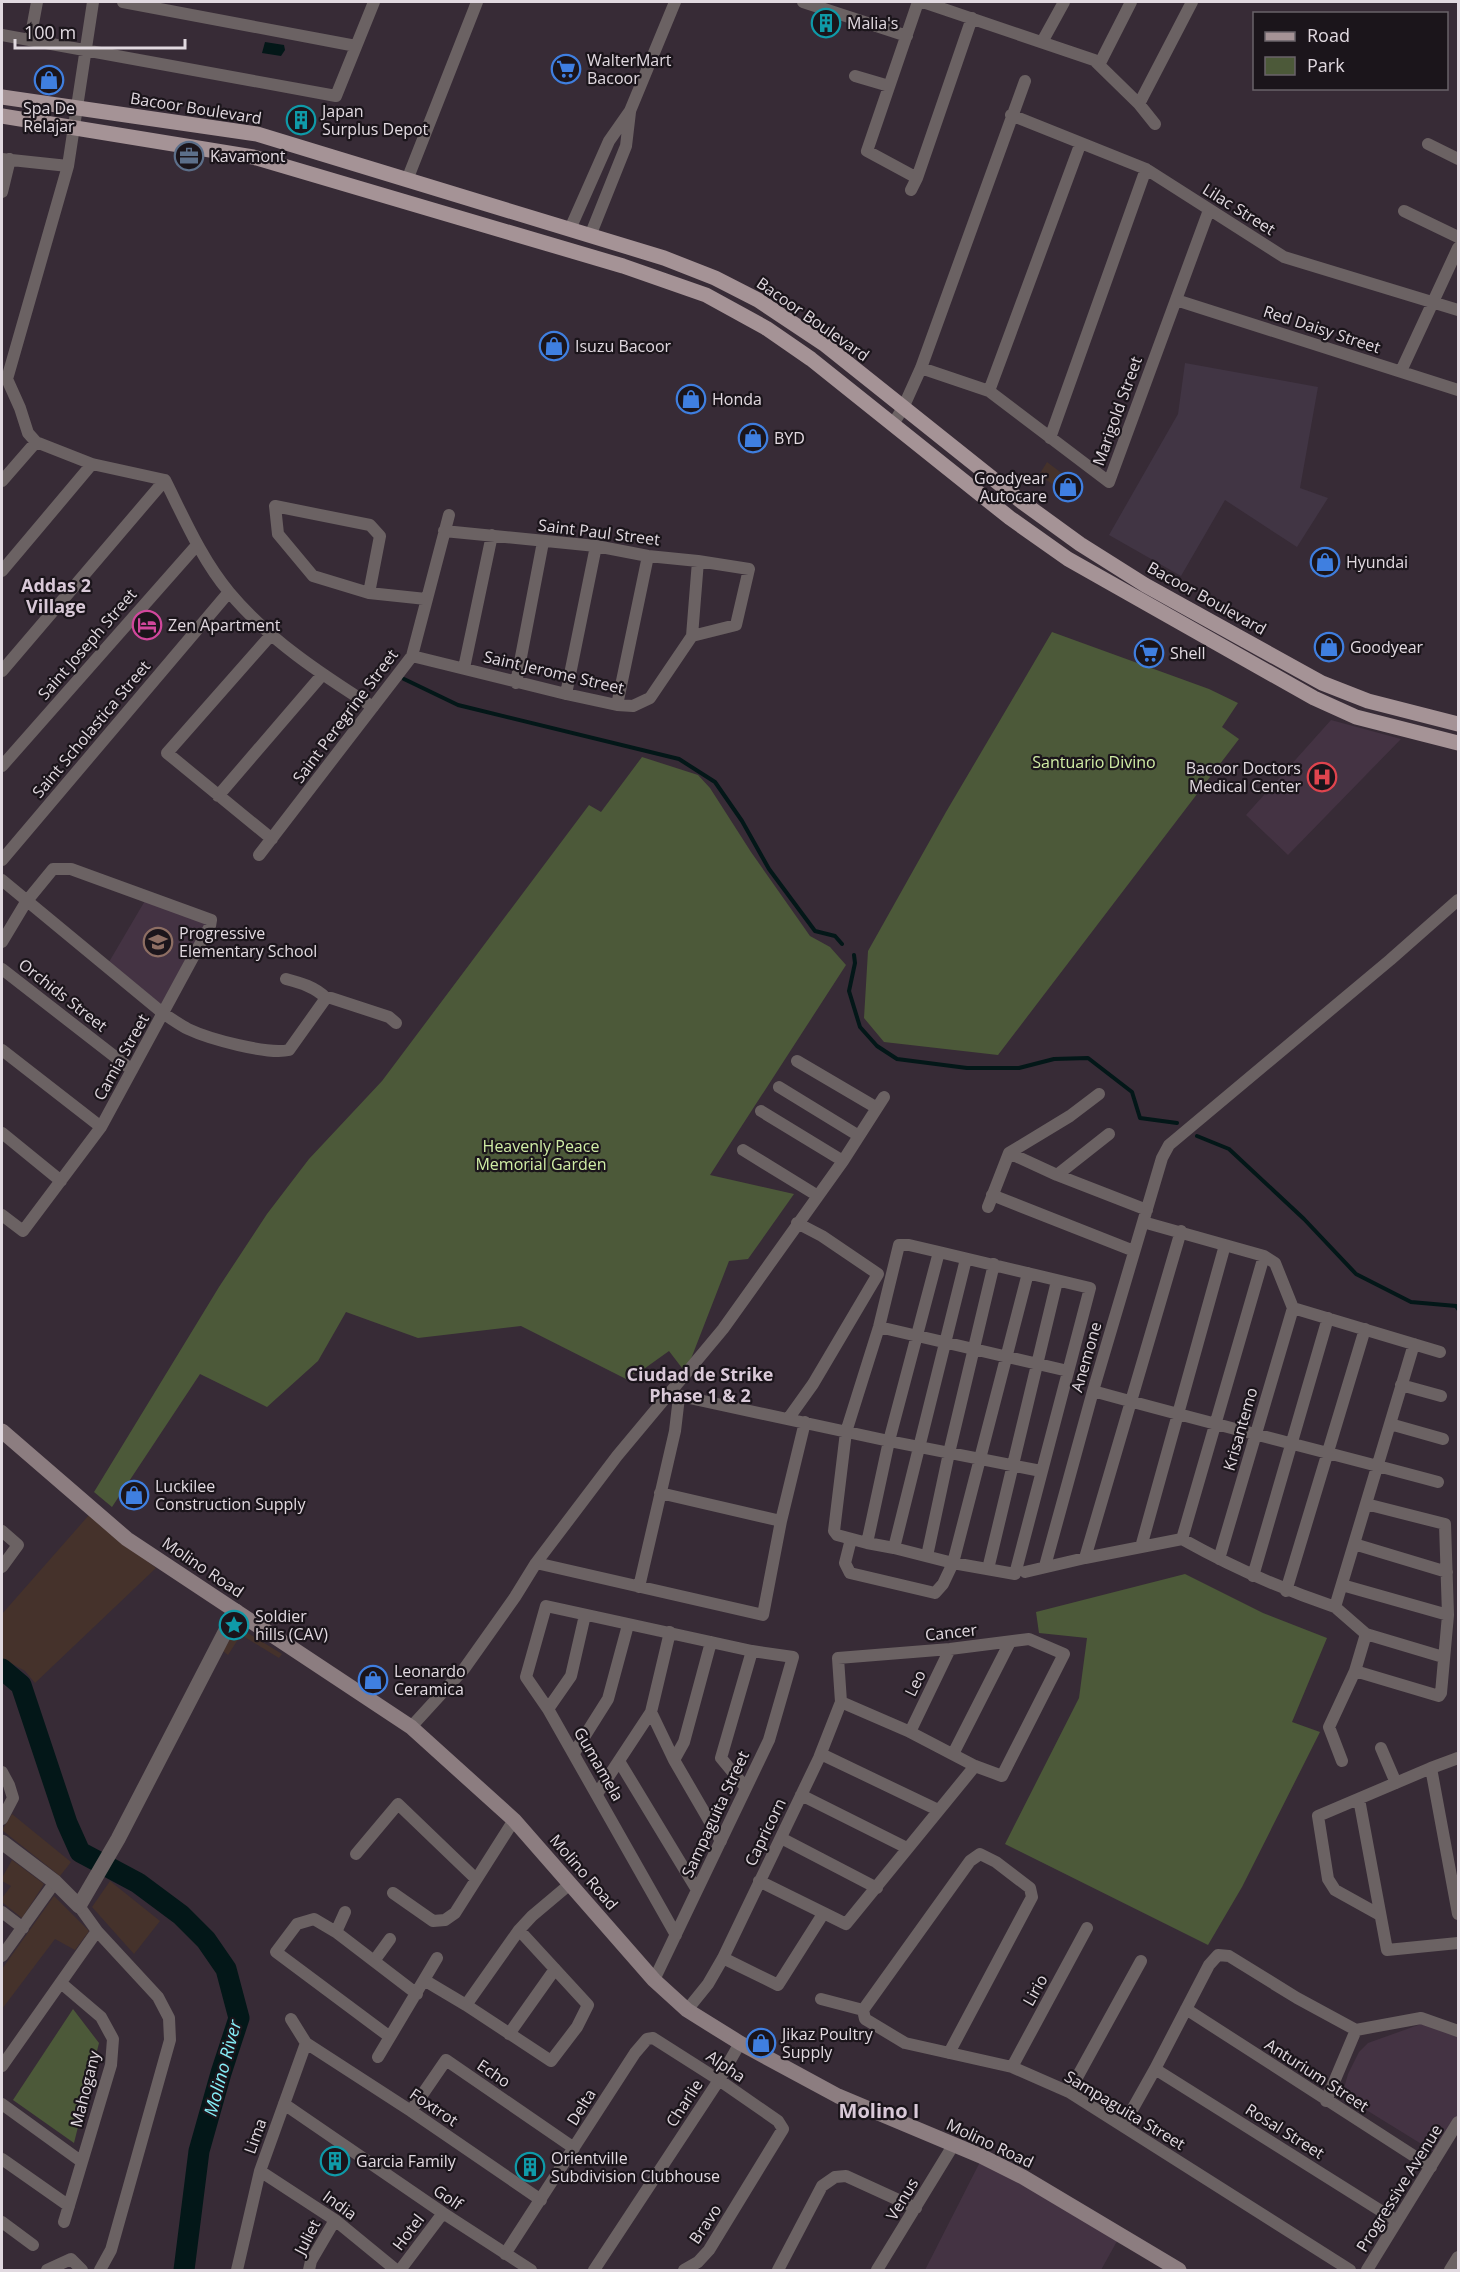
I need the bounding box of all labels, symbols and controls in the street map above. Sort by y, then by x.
building icon: Malia's [810,7,842,39]
scale bar [15,12,184,50]
place label: Malia's [847,12,898,34]
legend [1253,12,1448,90]
text: 100 m [24,20,76,44]
text: Road [1307,23,1350,47]
place label: WalterMart Bacoor [587,49,672,89]
supermarket icon: WalterMart Bacoor [550,53,582,85]
text: Park [1307,53,1345,77]
shop icon: Spa De Relajar [33,64,65,96]
street label: Bacoor Boulevard [129,87,263,129]
place label: Spa De Relajar [23,97,75,137]
place label: Japan Surplus Depot [320,100,429,140]
building icon: Japan Surplus Depot [285,104,317,136]
office icon: Kavamont [173,140,205,172]
place label: Kavamont [210,145,286,167]
street label: Lilac Street [1198,178,1280,240]
street label: Bacoor Boulevard [752,272,874,366]
street label: Red Daisy Street [1261,300,1384,358]
shop icon: Isuzu Bacoor [538,330,570,362]
place label: Isuzu Bacoor [575,335,672,357]
street label: Marigold Street [1087,353,1147,469]
shop icon: Honda [675,383,707,415]
place label: Honda [712,388,762,410]
shop icon: BYD [737,422,769,454]
place label: BYD [774,427,805,449]
place label: Goodyear Autocare [974,467,1047,507]
shop icon: Goodyear Autocare [1052,471,1084,503]
street label: Saint Paul Street [537,514,661,550]
shop icon: Hyundai [1309,546,1341,578]
place label: Hyundai [1346,551,1408,573]
street label: Bacoor Boulevard [1144,556,1270,640]
district label: Addas 2 Village [21,573,91,618]
street label: Saint Joseph Street [33,584,142,704]
hotel icon: Zen Apartment [131,609,163,641]
place label: Zen Apartment [168,614,281,636]
shop icon: Goodyear [1313,631,1345,663]
place label: Goodyear [1350,636,1424,658]
supermarket icon: Shell [1133,637,1165,669]
place label: Shell [1170,642,1206,664]
street label: Saint Peregrine Street [287,644,403,787]
street label: Saint Jerome Street [482,645,627,699]
street label: Saint Scholastica Street [27,655,155,802]
park label: Santuario Divino [1032,751,1156,773]
place label: Bacoor Doctors Medical Center [1186,757,1301,797]
hospital icon: Bacoor Doctors Medical Center [1306,761,1338,793]
place label: Progressive Elementary School [179,922,317,962]
school or university icon: Progressive Elementary School [142,926,174,958]
street label: Orchids Street [14,953,112,1037]
street label: Camia Street [88,1010,154,1104]
park label: Heavenly Peace Memorial Garden [475,1135,607,1175]
street label: Anemone [1065,1319,1107,1395]
district label: Ciudad de Strike Phase 1 & 2 [626,1362,774,1407]
street label: Krisantemo [1218,1385,1262,1473]
place label: Luckilee Construction Supply [155,1475,306,1515]
shop icon: Luckilee Construction Supply [118,1479,150,1511]
street label: Molino Road [158,1532,248,1602]
place label: Soldier hills (CAV) [255,1605,328,1645]
place icon: Soldier hills (CAV) [218,1609,250,1641]
street label: Cancer [924,1618,978,1646]
place label: Leonardo Ceramica [394,1660,466,1700]
shop icon: Leonardo Ceramica [357,1664,389,1696]
street label: Leo [899,1666,931,1700]
street label: Gumamela [569,1723,629,1805]
street label: Sampaguita Street [676,1747,754,1881]
street label: Capricorn [739,1794,791,1870]
street label: Molino Road [545,1829,623,1915]
street label: Lirio [1017,1970,1053,2010]
water label: Molino River [198,2016,247,2119]
place label: Jikaz Poultry Supply [780,2023,874,2063]
shop icon: Jikaz Poultry Supply [745,2027,777,2059]
street label: Anturium Street [1261,2033,1373,2117]
street label: Alpha [702,2045,750,2087]
street label: Mahogany [65,2047,105,2130]
street label: Echo [473,2054,515,2092]
street label: Sampaguita Street [1061,2065,1190,2155]
street label: Charlie [661,2075,707,2131]
street label: Foxtrot [406,2083,463,2131]
street label: Delta [561,2085,601,2129]
district label: Molino I [839,2097,919,2124]
street label: Rosal Street [1241,2098,1329,2164]
street label: Molino Road [943,2113,1037,2173]
street label: Lima [238,2115,272,2157]
street label: Progressive Avenue [1351,2120,1447,2256]
building icon: Garcia Family [319,2145,351,2177]
place label: Orientville Subdivision Clubhouse [551,2147,720,2187]
place label: Garcia Family [356,2150,457,2172]
building icon: Orientville Subdivision Clubhouse [514,2151,546,2183]
street label: Venus [881,2174,923,2224]
street label: Golf [429,2179,468,2216]
street label: India [319,2185,361,2225]
street label: Bravo [684,2200,726,2248]
street label: Hotel [387,2209,429,2255]
street label: Juliet [288,2215,325,2260]

